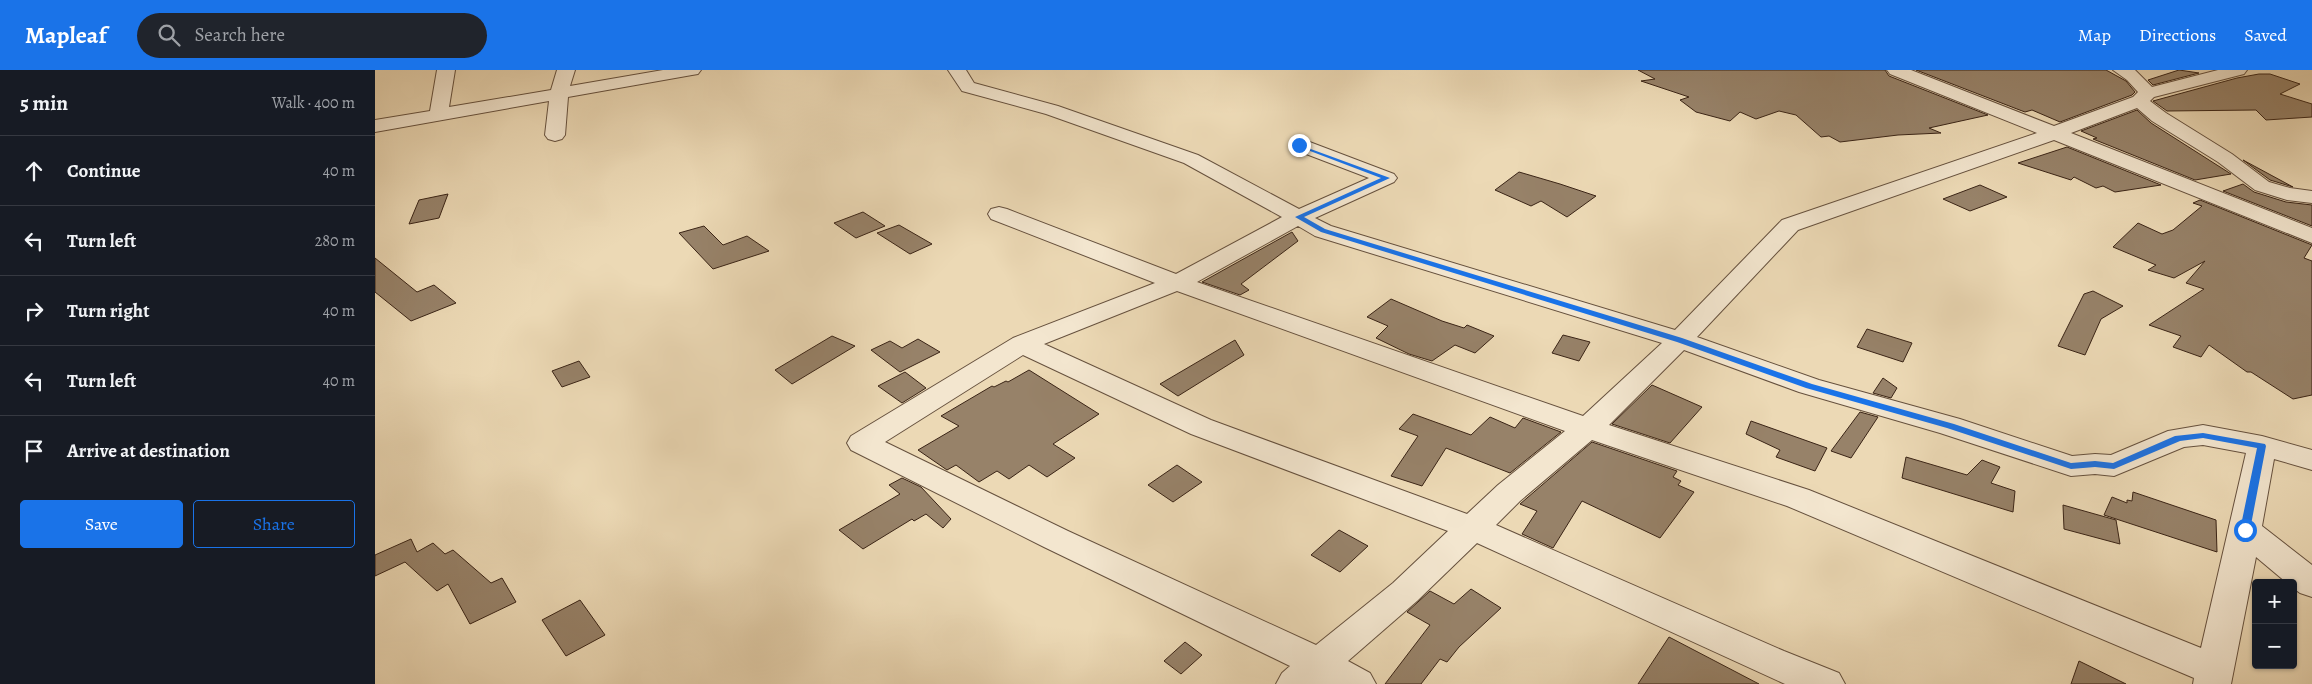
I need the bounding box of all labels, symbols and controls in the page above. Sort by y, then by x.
search box [137,13,487,58]
text: Mapleaf [25,19,107,51]
icon: search [155,21,183,49]
text: Search here [195,22,285,48]
text: Map [2078,23,2111,47]
text: Directions [2139,23,2216,47]
text: Saved [2244,23,2287,47]
text: 5 min [20,89,68,117]
text: Walk · 400 m [272,92,355,114]
route end [1288,134,1311,157]
icon: ahead [20,157,48,185]
text: Continue [67,158,141,184]
text: 40 m [323,160,355,182]
icon: left [20,227,48,255]
text: Turn left [67,228,136,254]
text: 280 m [315,230,355,252]
icon: right [20,297,48,325]
text: Turn right [67,298,149,324]
text: 40 m [323,300,355,322]
icon: left [20,367,48,395]
text: Turn left [67,368,136,394]
text: 40 m [323,370,355,392]
icon: arrive [20,437,48,465]
text: Arrive at destination [67,438,230,464]
button: Save [20,500,183,548]
button: Share [193,500,355,548]
route start [2234,519,2257,542]
map controls [2252,579,2297,669]
button: + [2252,579,2297,624]
button: − [2252,624,2297,669]

